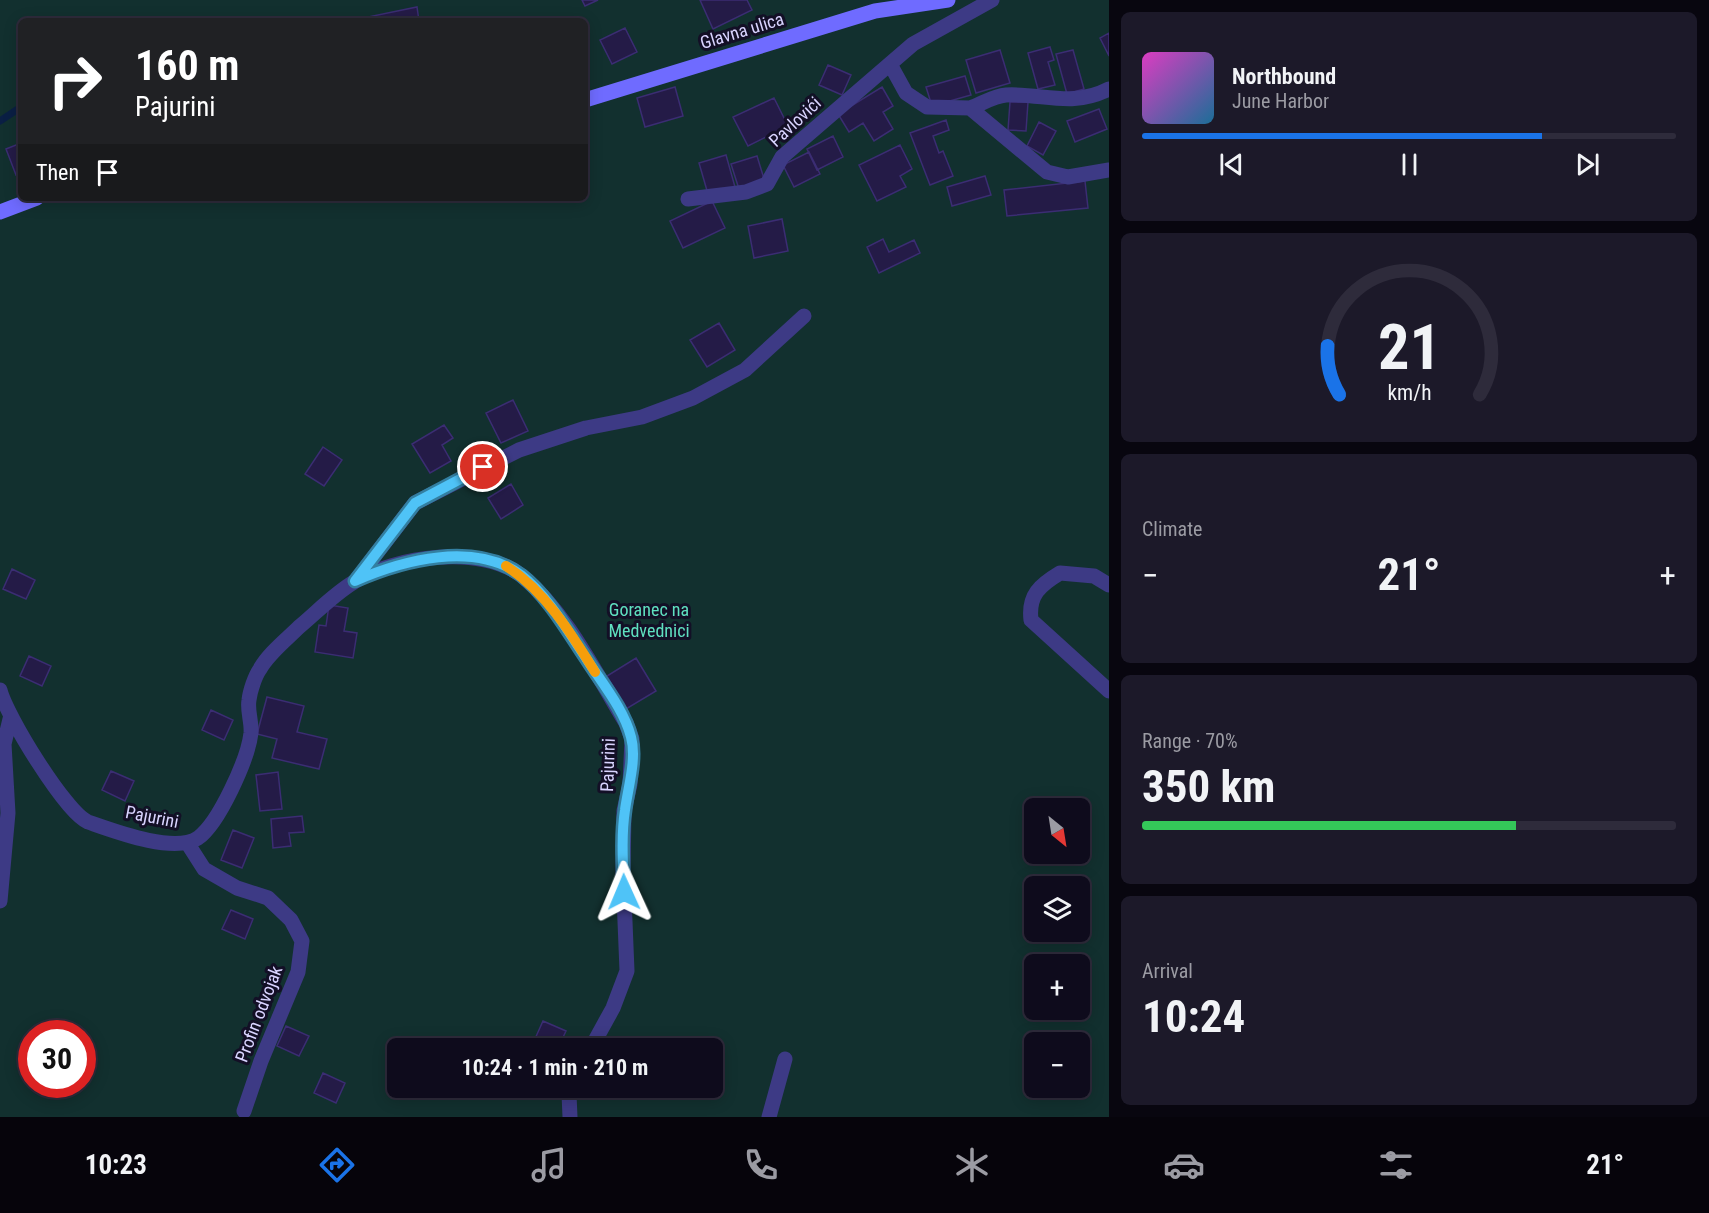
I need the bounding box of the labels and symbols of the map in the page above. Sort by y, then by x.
street label: Glavna ulica [698,8,786,53]
street label: Pavlovići [764,92,825,151]
pin [457,441,508,492]
park label: Goranec na Medvednici [608,599,690,641]
street label: Pajurini [596,738,619,792]
north arrow [1024,798,1090,864]
street label: Pajurini [124,801,180,832]
position arrow [592,860,656,924]
street label: Profin odvojak [231,963,286,1065]
speed limit sign: 30 [18,1020,96,1098]

